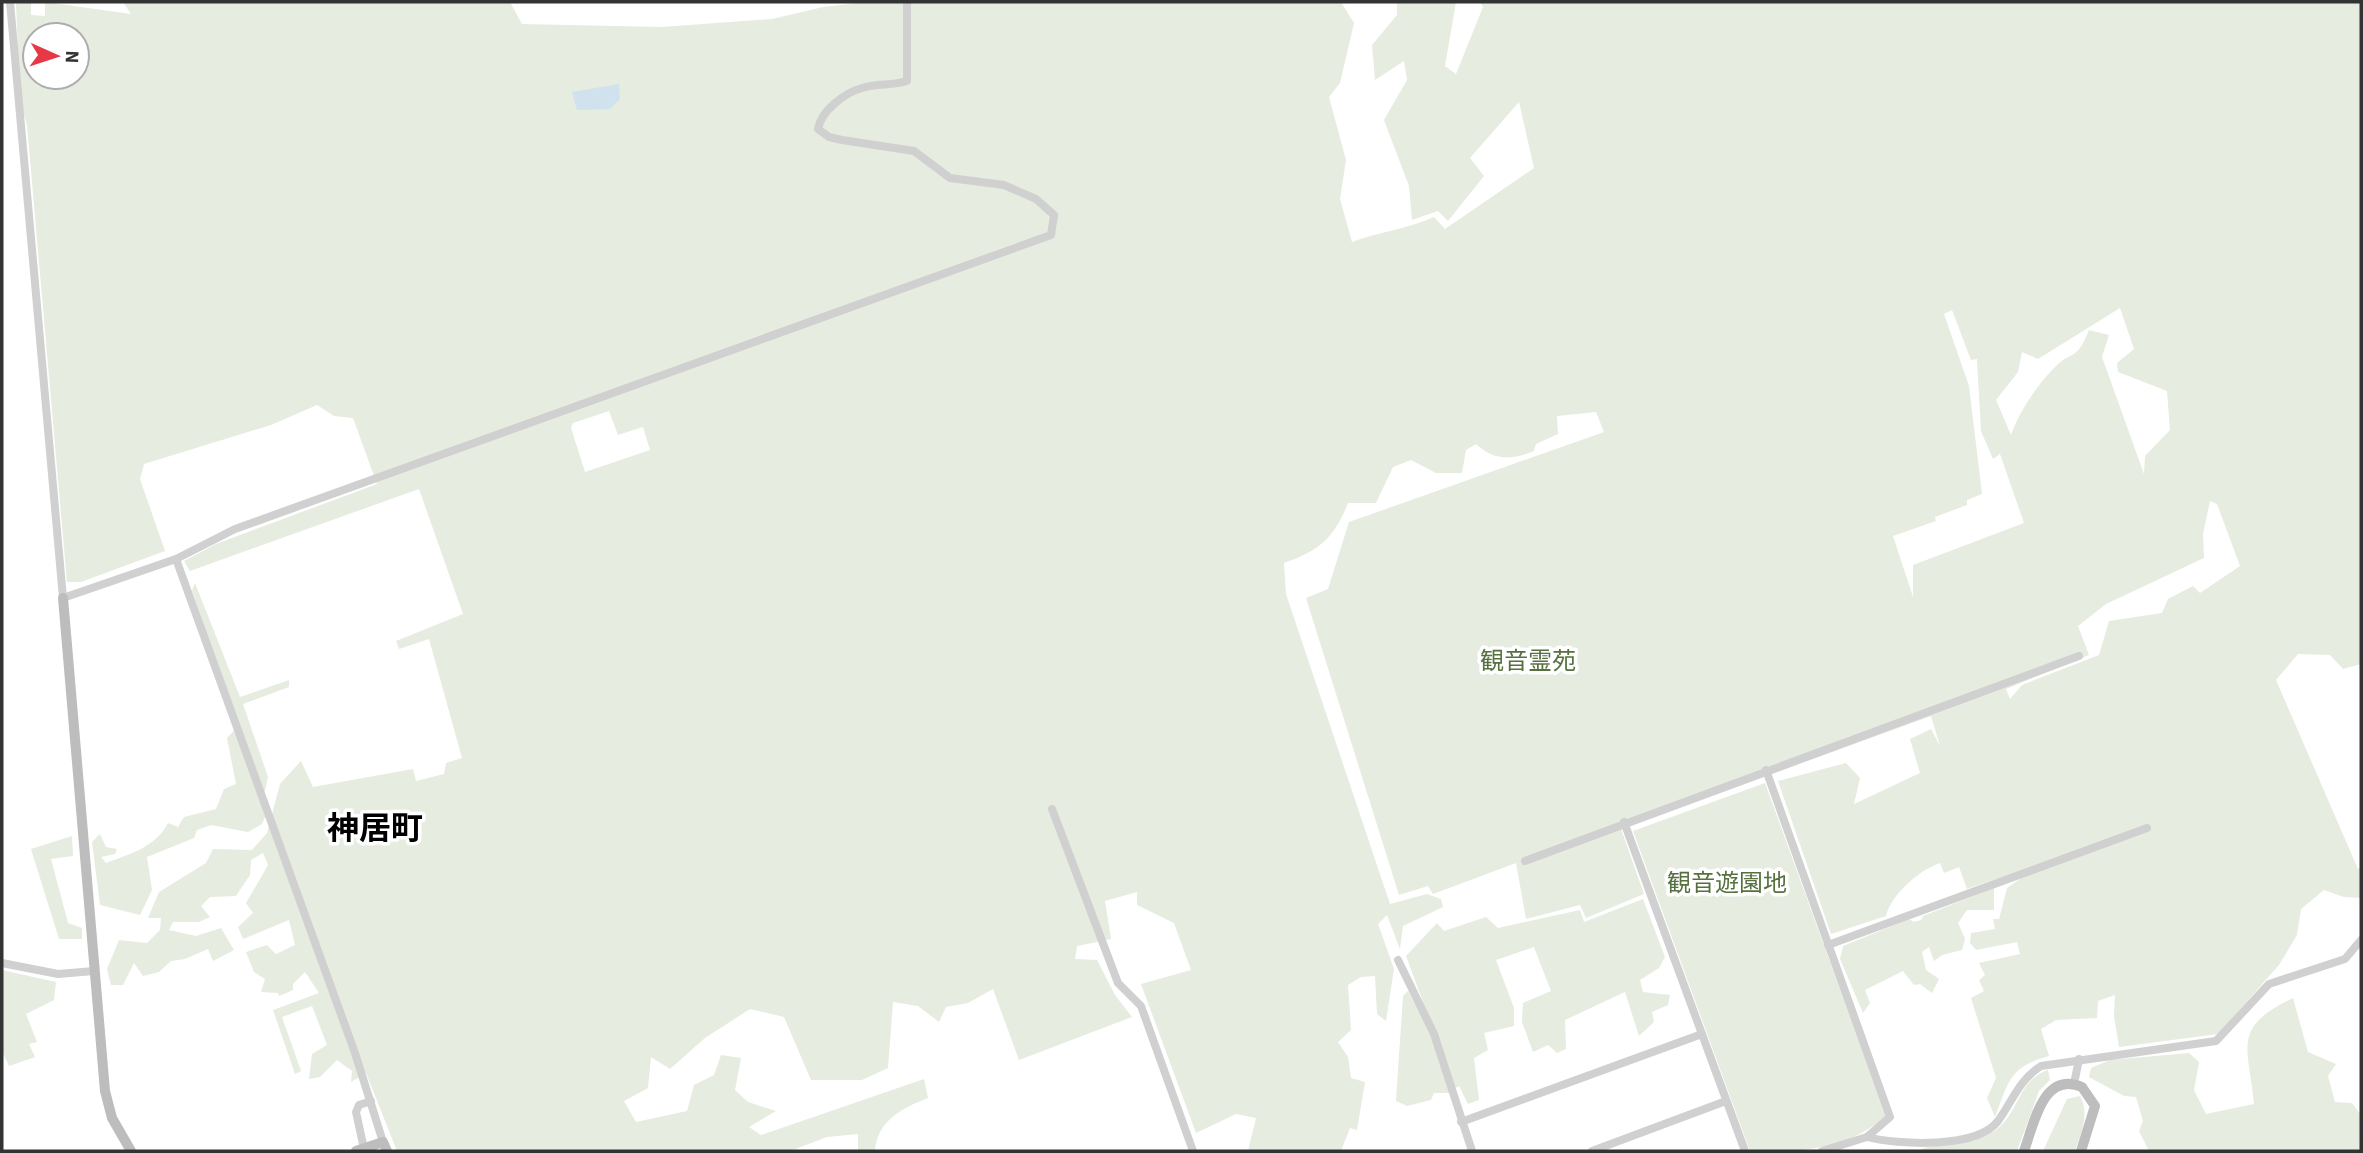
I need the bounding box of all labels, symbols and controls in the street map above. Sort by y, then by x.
north arrow [21,21,91,91]
text: N [58,50,85,64]
park label: 観音霊苑 [1480,644,1576,679]
district label: 神居町 [327,806,423,852]
park label: 観音遊園地 [1667,866,1787,901]

